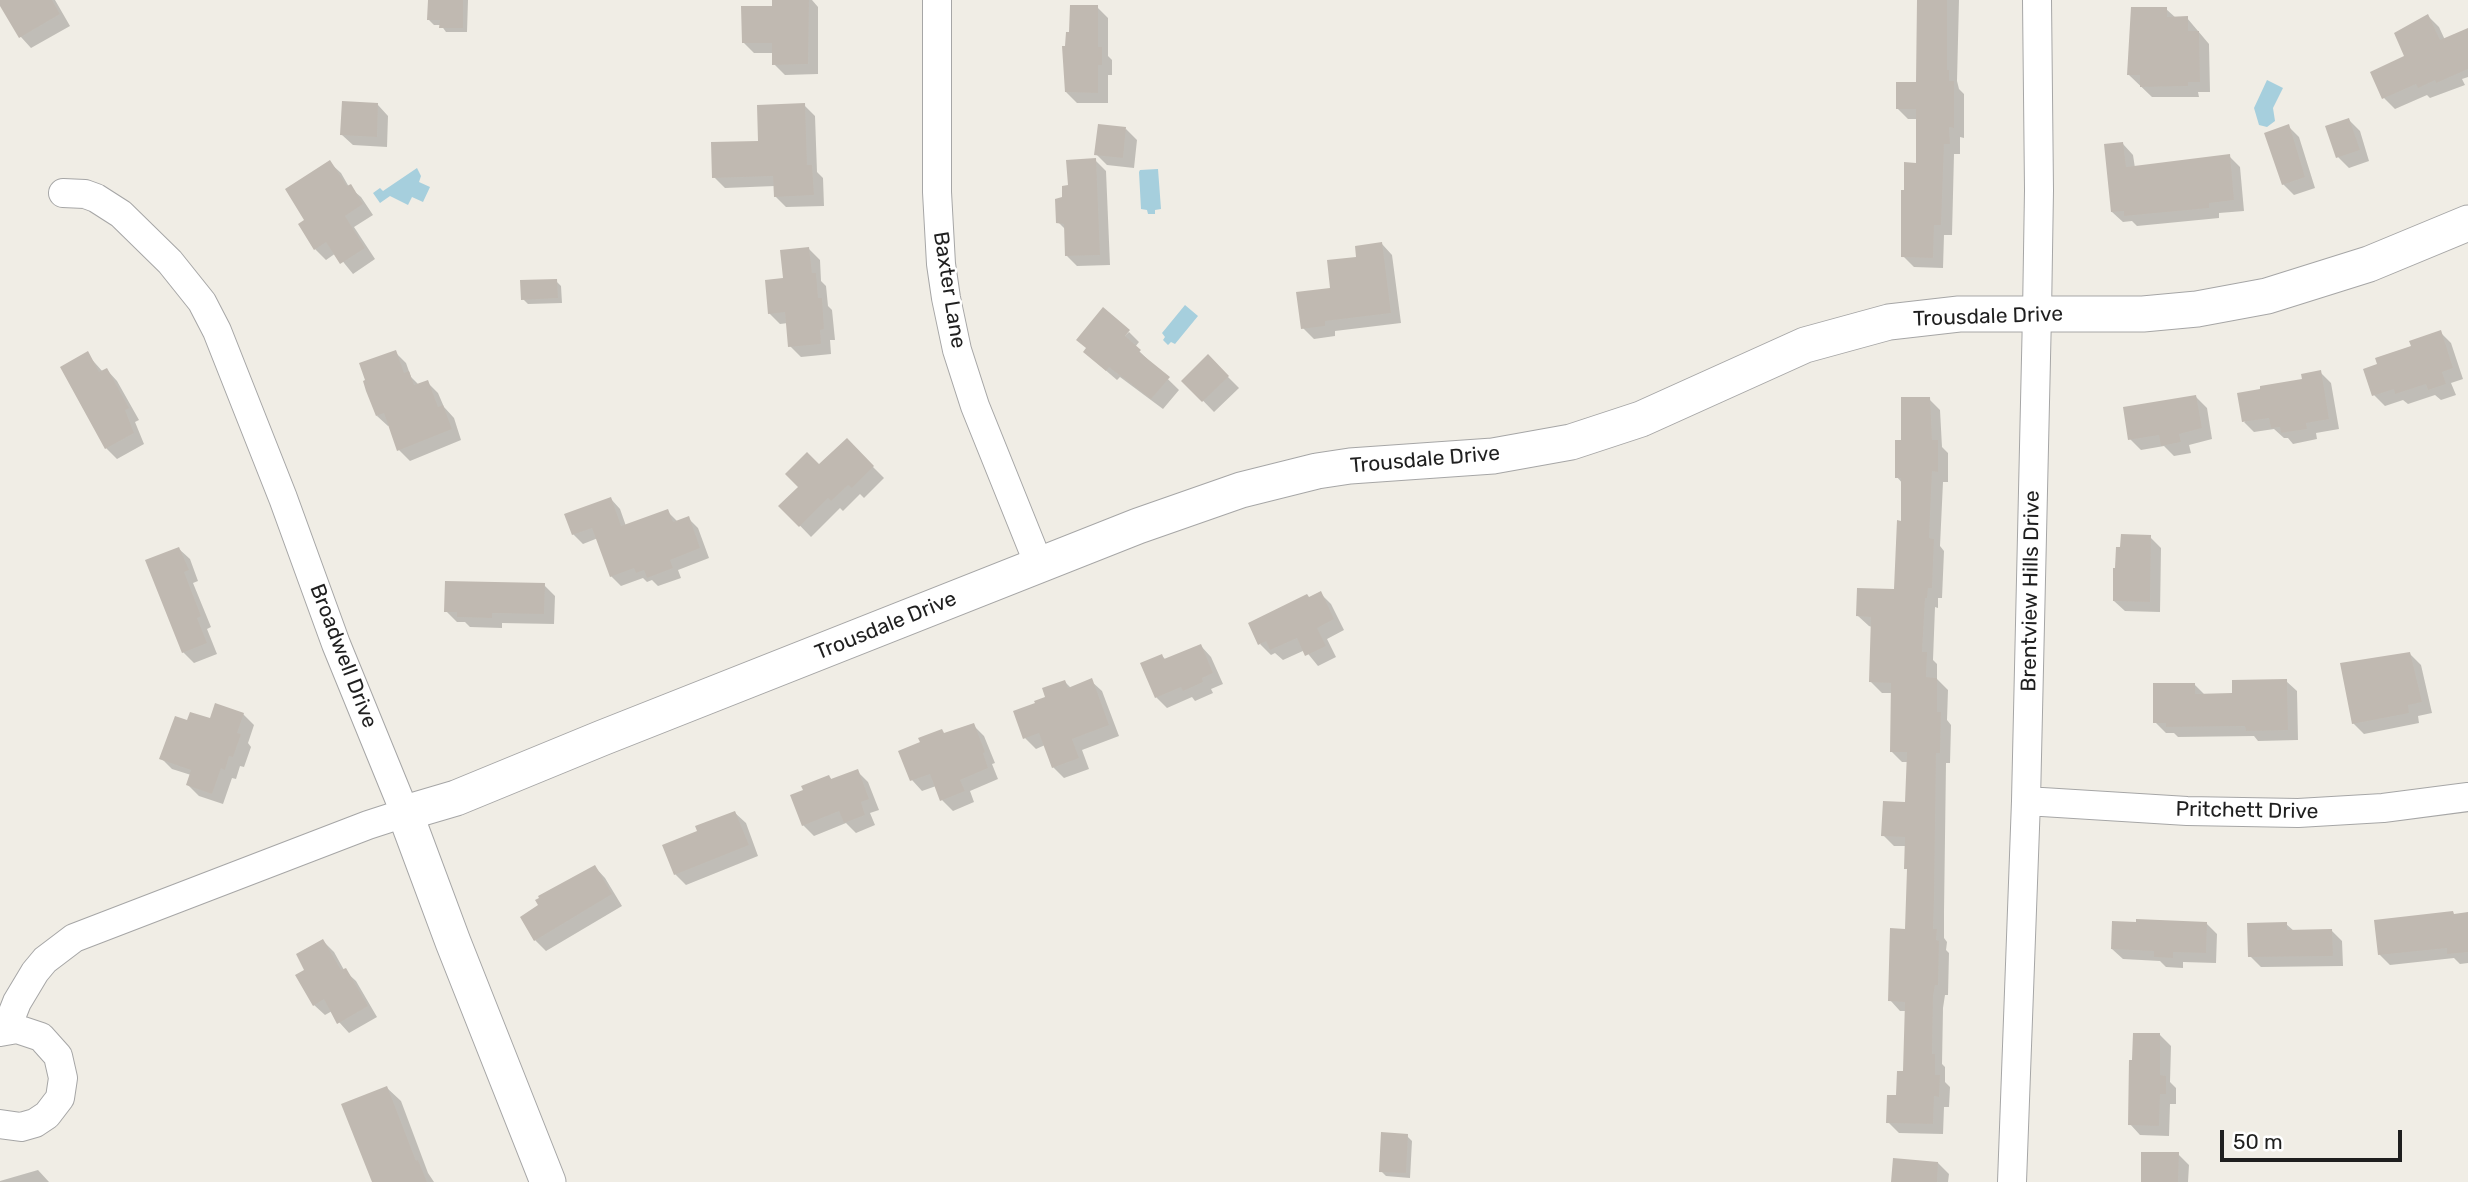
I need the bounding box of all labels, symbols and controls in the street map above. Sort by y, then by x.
street label: Baxter Lane [927,230,971,350]
street label: Trousdale Drive [1912,302,2064,332]
street label: Trousdale Drive [1349,441,1501,479]
street label: Brentview Hills Drive [2017,490,2045,692]
street label: Broadwell Drive [304,580,382,732]
street label: Trousdale Drive [812,586,960,666]
street label: Pritchett Drive [2175,797,2319,825]
scale bar [2223,1116,2405,1160]
text: 50 m [2233,1129,2283,1154]

